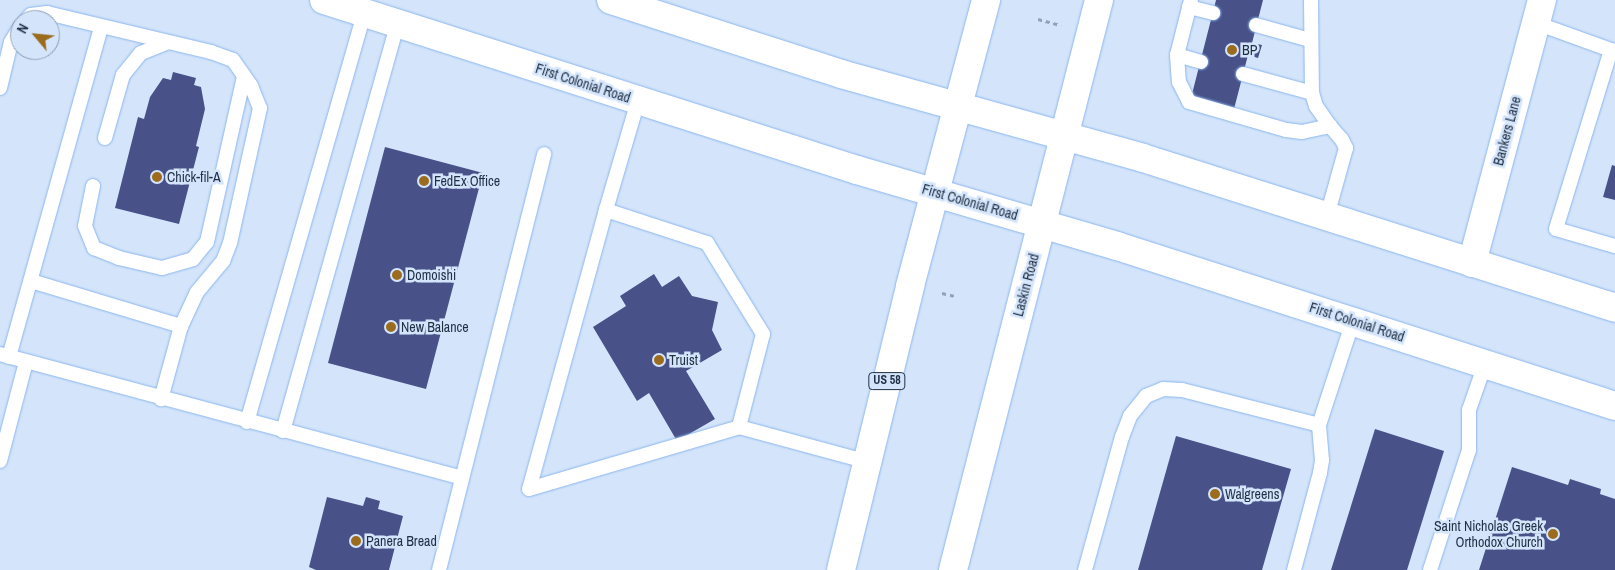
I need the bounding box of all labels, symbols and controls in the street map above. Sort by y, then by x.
north arrow [10,10,60,60]
text: N [13,21,33,36]
place label: BP [1242,42,1257,58]
marker: BP [1226,44,1238,56]
street label: First Colonial Road [533,60,633,106]
street label: Bankers Lane [1490,95,1524,167]
place label: Chick-fil-A [167,169,221,185]
marker: Chick-fil-A [151,171,163,183]
place label: FedEx Office [434,173,500,189]
marker: FedEx Office [418,175,430,187]
street label: First Colonial Road [920,180,1020,224]
street label: Laskin Road [1010,252,1042,318]
place label: Domoishi [407,267,456,283]
marker: Domoishi [391,269,403,281]
street label: First Colonial Road [1307,299,1407,345]
place label: New Balance [401,319,469,335]
marker: New Balance [385,321,397,333]
place label: Truist [669,352,698,368]
marker: Truist [653,354,665,366]
road number: US 58 [868,372,906,391]
place label: Walgreens [1225,486,1279,502]
marker: Walgreens [1209,488,1221,500]
place label: Saint Nicholas Greek Orthodox Church [1434,518,1543,550]
marker: Saint Nicholas Greek Orthodox Church [1547,528,1559,540]
place label: Panera Bread [366,533,437,549]
marker: Panera Bread [350,535,362,547]

